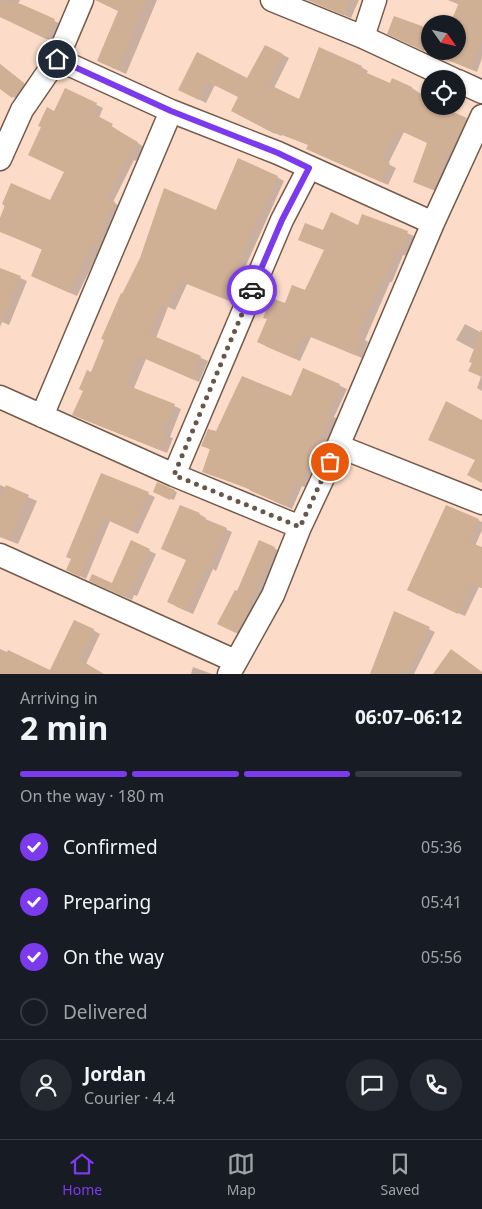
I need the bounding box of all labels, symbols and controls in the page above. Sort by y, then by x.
north arrow [421,15,466,60]
map controls [421,15,466,115]
pin [36,38,78,80]
icon: home [43,45,71,73]
button: locate [421,70,466,115]
courier [227,265,277,315]
icon: car [238,276,266,304]
pin [309,441,351,483]
icon: bag [316,448,344,476]
text: Arriving in [20,687,98,709]
text: 06:07–06:12 [355,704,462,730]
text: 2 min [20,706,108,749]
text: On the way · 180 m [20,785,164,807]
icon: check [20,833,48,861]
text: Confirmed [63,834,158,860]
text: 05:36 [421,836,462,858]
icon: check [20,888,48,916]
text: Preparing [63,889,151,915]
text: 05:41 [421,891,462,913]
icon: check [20,943,48,971]
text: On the way [63,944,164,970]
text: 05:56 [421,946,462,968]
text: Delivered [63,999,148,1025]
button: person [20,1059,72,1111]
button: chat [346,1059,398,1111]
button: phone [410,1059,462,1111]
text: Jordan [84,1061,146,1087]
text: Courier · 4.4 [84,1087,175,1109]
tab: Home [62,1150,102,1199]
tab: Map [227,1150,256,1199]
tab: Saved [381,1150,420,1199]

